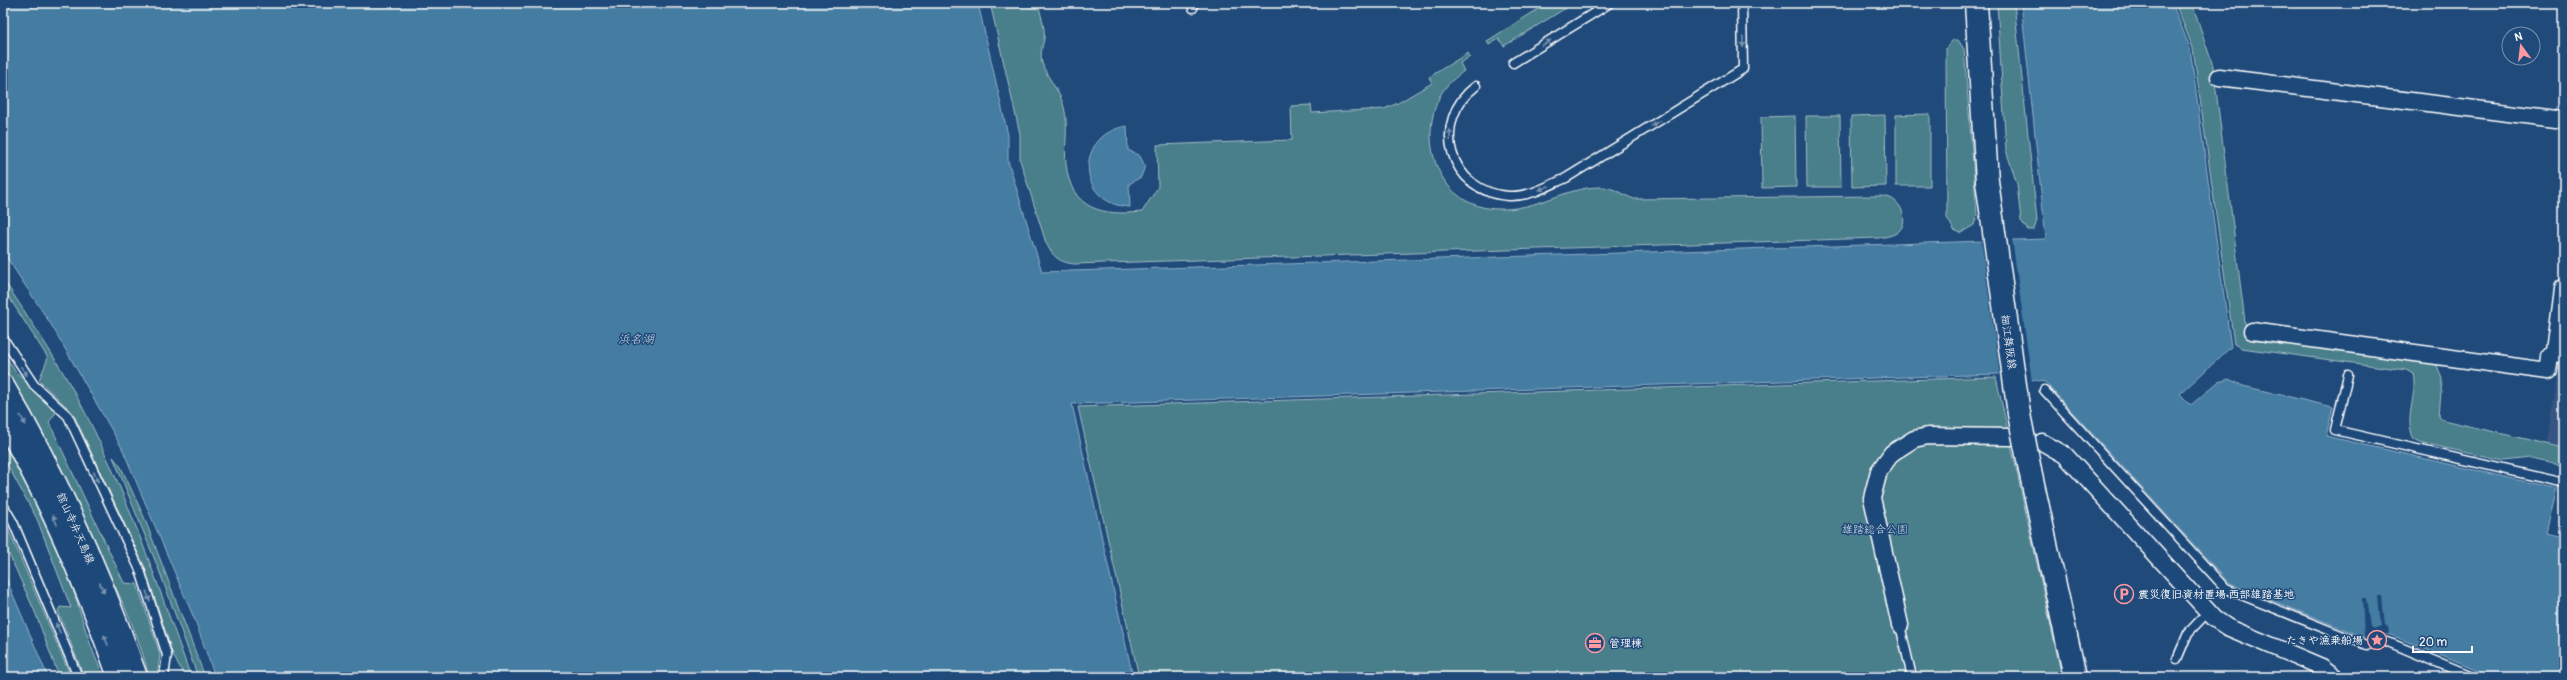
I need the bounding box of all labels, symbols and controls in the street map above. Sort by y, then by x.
north arrow [2501,26,2541,66]
text: N [2513,29,2524,44]
one-way arrow [1740,36,1746,49]
one-way arrow [1540,39,1552,46]
one-way arrow [1651,119,1661,127]
one-way arrow [1447,128,1453,141]
one-way arrow [1537,186,1549,192]
street label: 細江舞阪線 [1998,314,2019,370]
water label: 浜名湖 [618,332,655,347]
one-way arrow [20,366,28,376]
one-way arrow [19,414,26,426]
one-way arrow [93,471,99,482]
street label: 舘山寺弁天島線 [54,490,97,566]
one-way arrow [52,514,58,526]
park label: 雄踏総合公園 [1842,523,1908,536]
one-way arrow [100,582,106,594]
parking icon: 震災復旧資材置場 西部雄踏基地 [2113,583,2135,605]
place label: 震災復旧資材置場 西部雄踏基地 [2138,588,2294,601]
one-way arrow [145,590,151,602]
one-way arrow [54,621,60,633]
scale bar [2413,628,2472,654]
place icon: たきや漁乗船場 [2366,629,2388,651]
office icon: 管理棟 [1584,632,1606,654]
one-way arrow [102,634,108,646]
place label: たきや漁乗船場 [2286,634,2363,647]
text: 20 m [2419,635,2448,650]
place label: 管理棟 [1609,637,1643,650]

